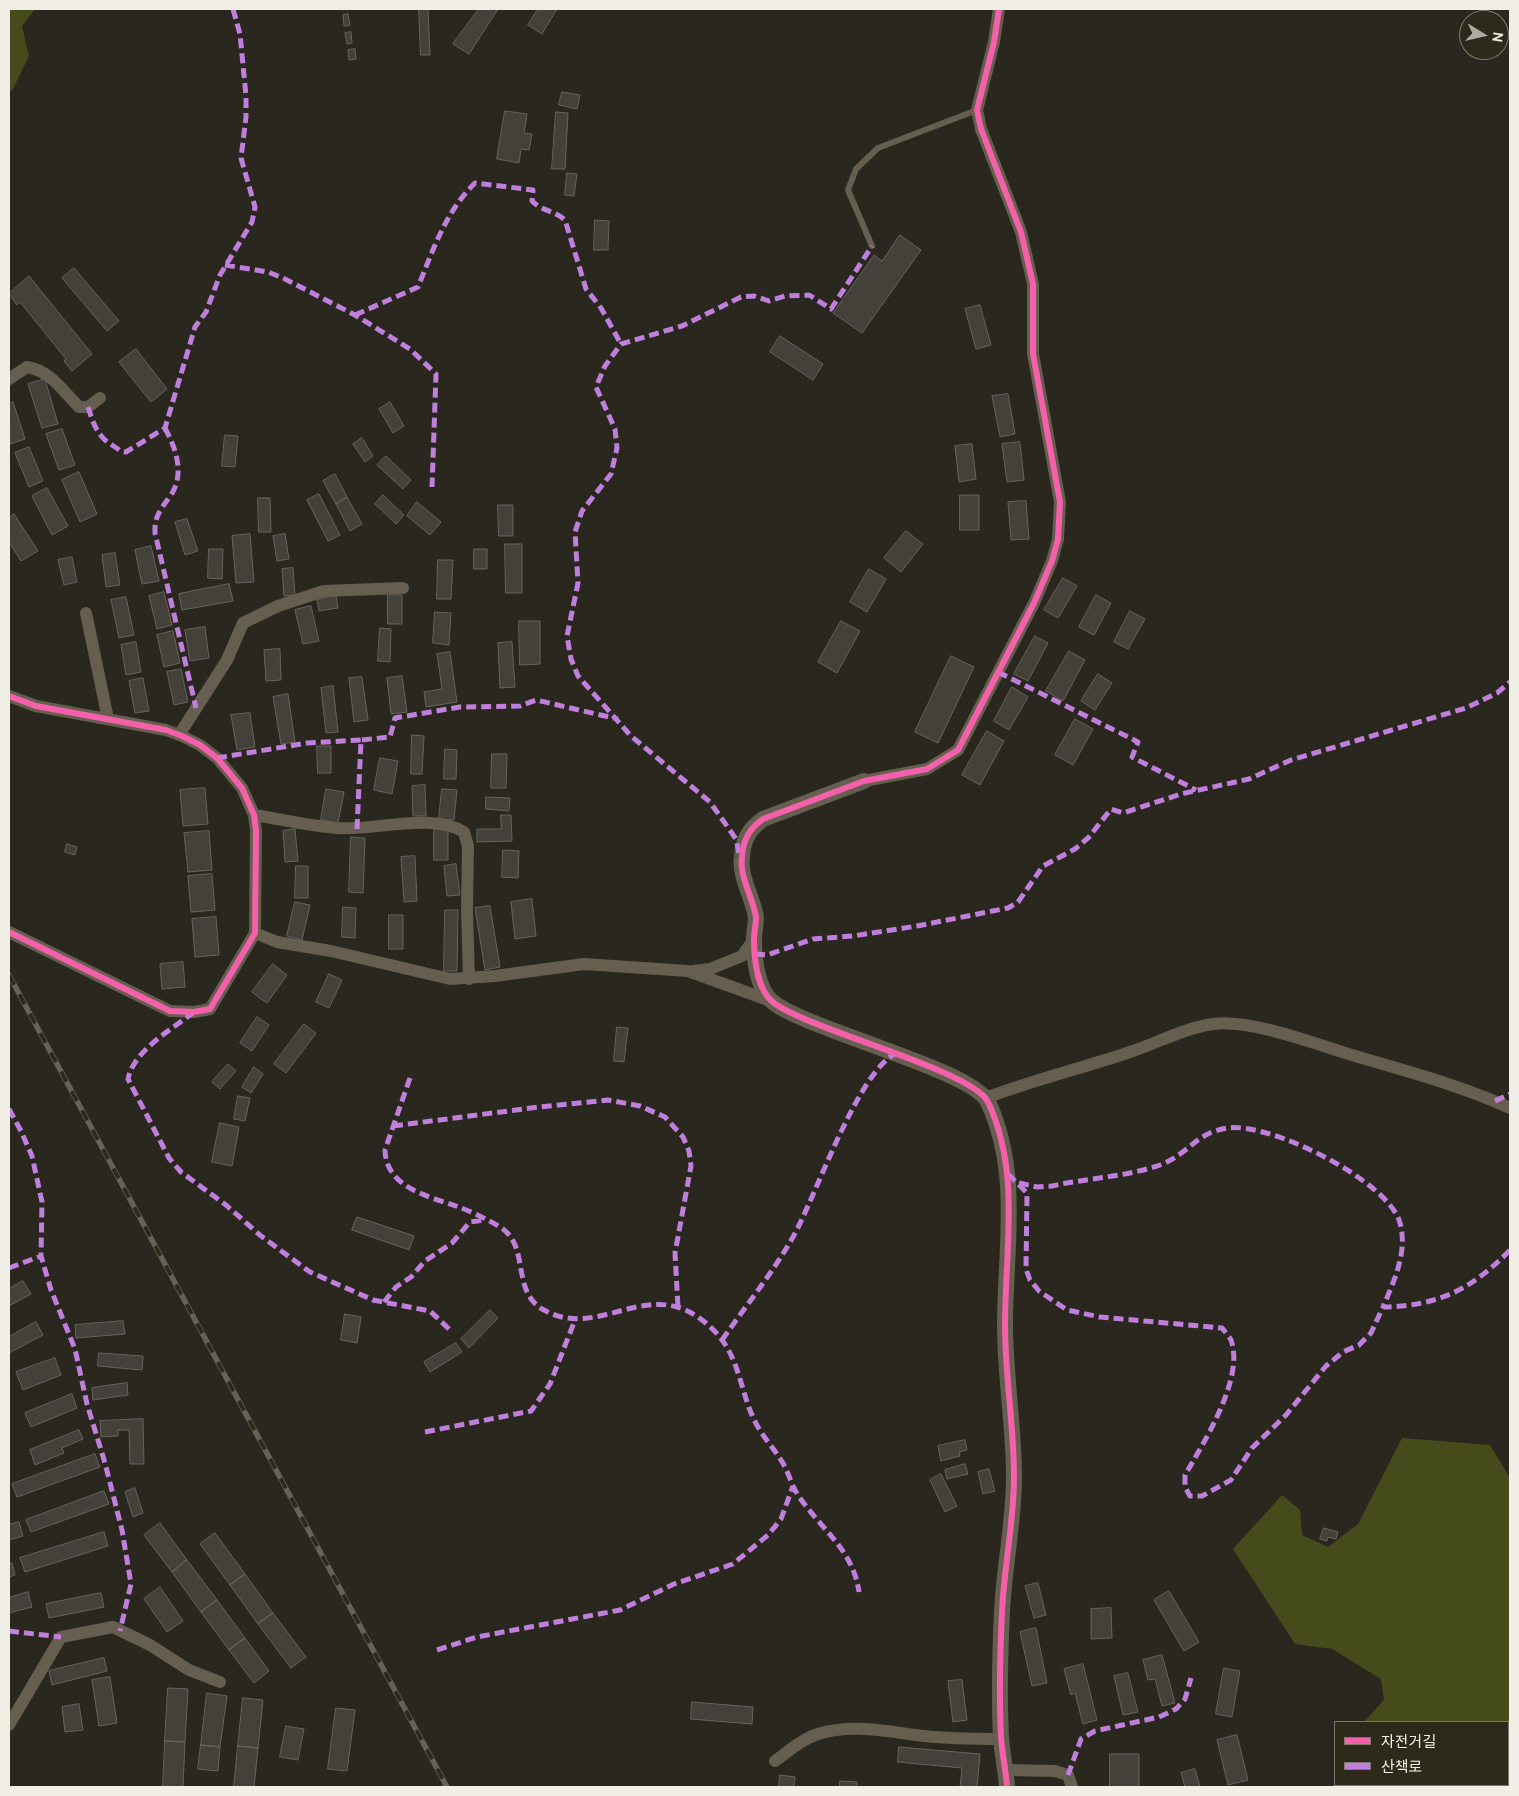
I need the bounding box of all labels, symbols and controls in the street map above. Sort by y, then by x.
north arrow [1459,10,1509,60]
text: N [1488,31,1507,43]
legend [1334,1721,1509,1786]
text: 자전거길 [1381,1733,1436,1751]
text: 산책로 [1381,1758,1422,1776]

